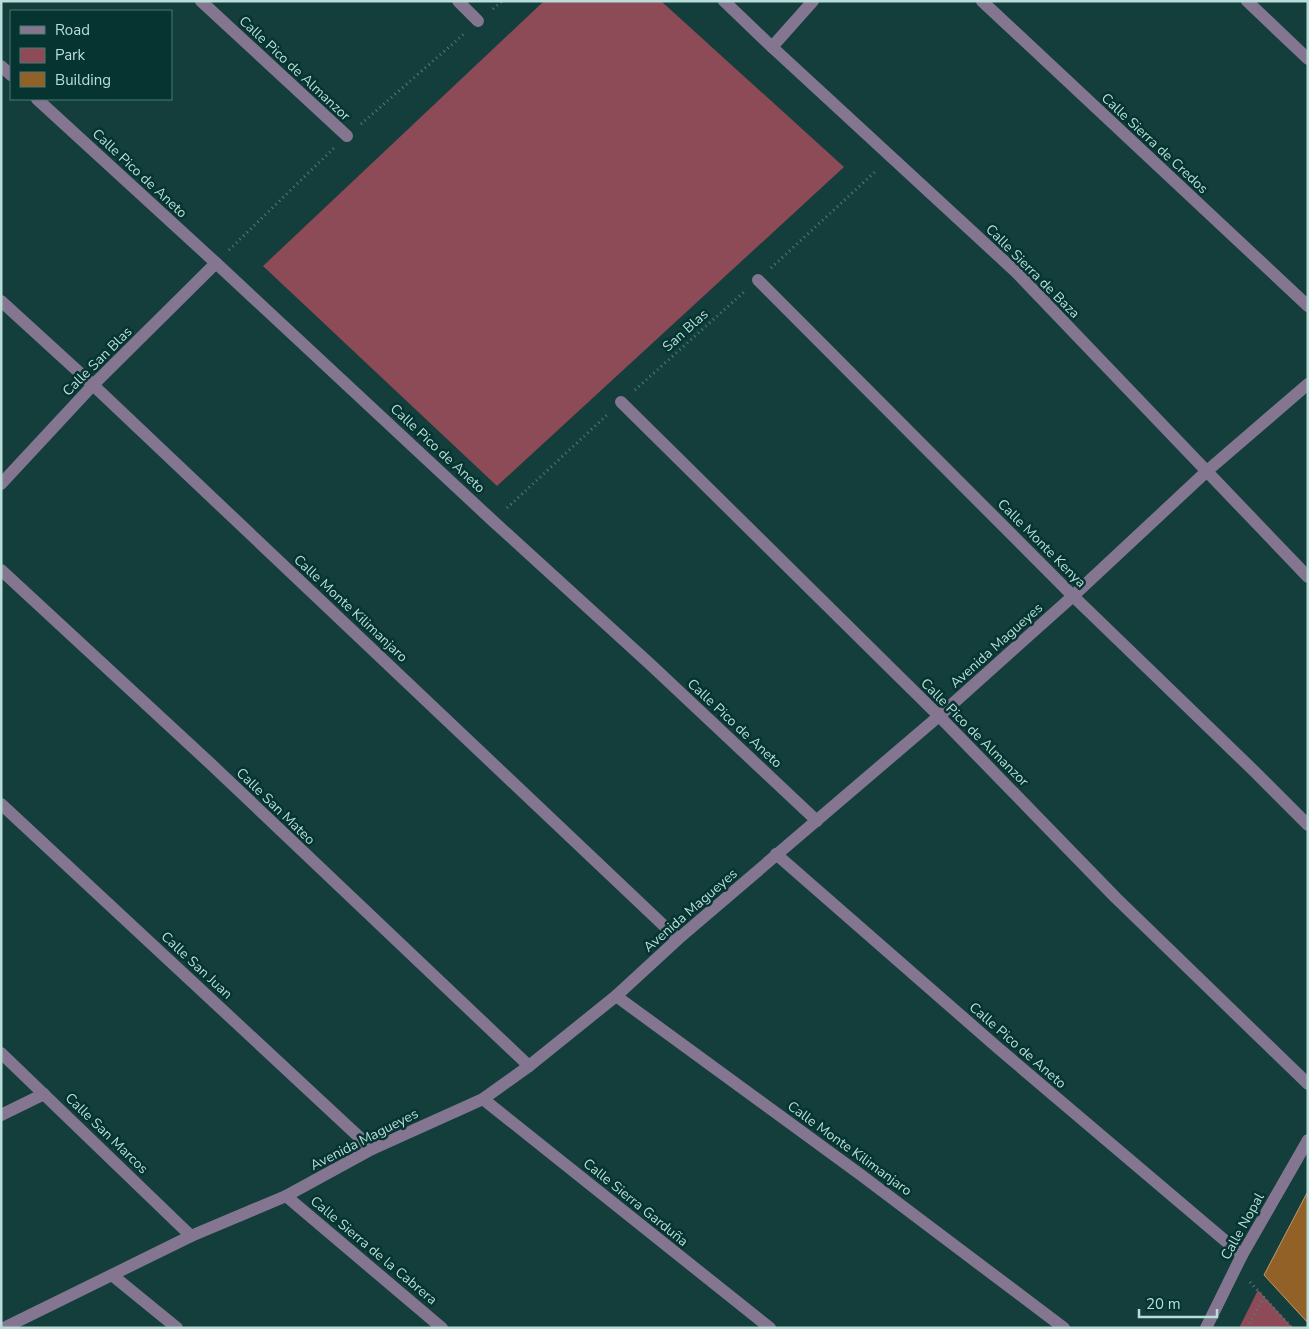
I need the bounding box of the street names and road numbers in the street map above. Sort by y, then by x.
street label: Calle Pico de Almanzor [235,12,354,125]
street label: Calle Sierra de Credos [1097,89,1212,198]
street label: Calle Pico de Aneto [88,124,191,222]
street label: Calle Sierra de Baza [981,220,1084,323]
street label: San Blas [658,305,712,356]
street label: Calle San Blas [58,322,137,400]
street label: Calle Pico de Aneto [386,399,489,497]
street label: Calle Monte Kenya [993,495,1090,592]
street label: Calle Monte Kilimanjaro [289,550,412,666]
street label: Avenida Magueyes [946,598,1047,692]
street label: Calle Pico de Aneto [683,674,786,772]
street label: Calle Pico de Almanzor [916,674,1033,791]
street label: Calle San Mateo [232,764,319,849]
street label: Avenida Magueyes [639,864,742,957]
street label: Calle San Juan [157,927,236,1003]
street label: Calle Pico de Aneto [965,998,1071,1093]
street label: Calle San Marcos [61,1089,153,1178]
street label: Calle Monte Kilimanjaro [784,1097,916,1200]
street label: Avenida Magueyes [307,1104,422,1175]
street label: Calle Sierra Garduña [579,1154,692,1251]
street label: Calle Nopal [1216,1189,1269,1263]
street label: Calle Sierra de la Cabrera [306,1192,441,1309]

